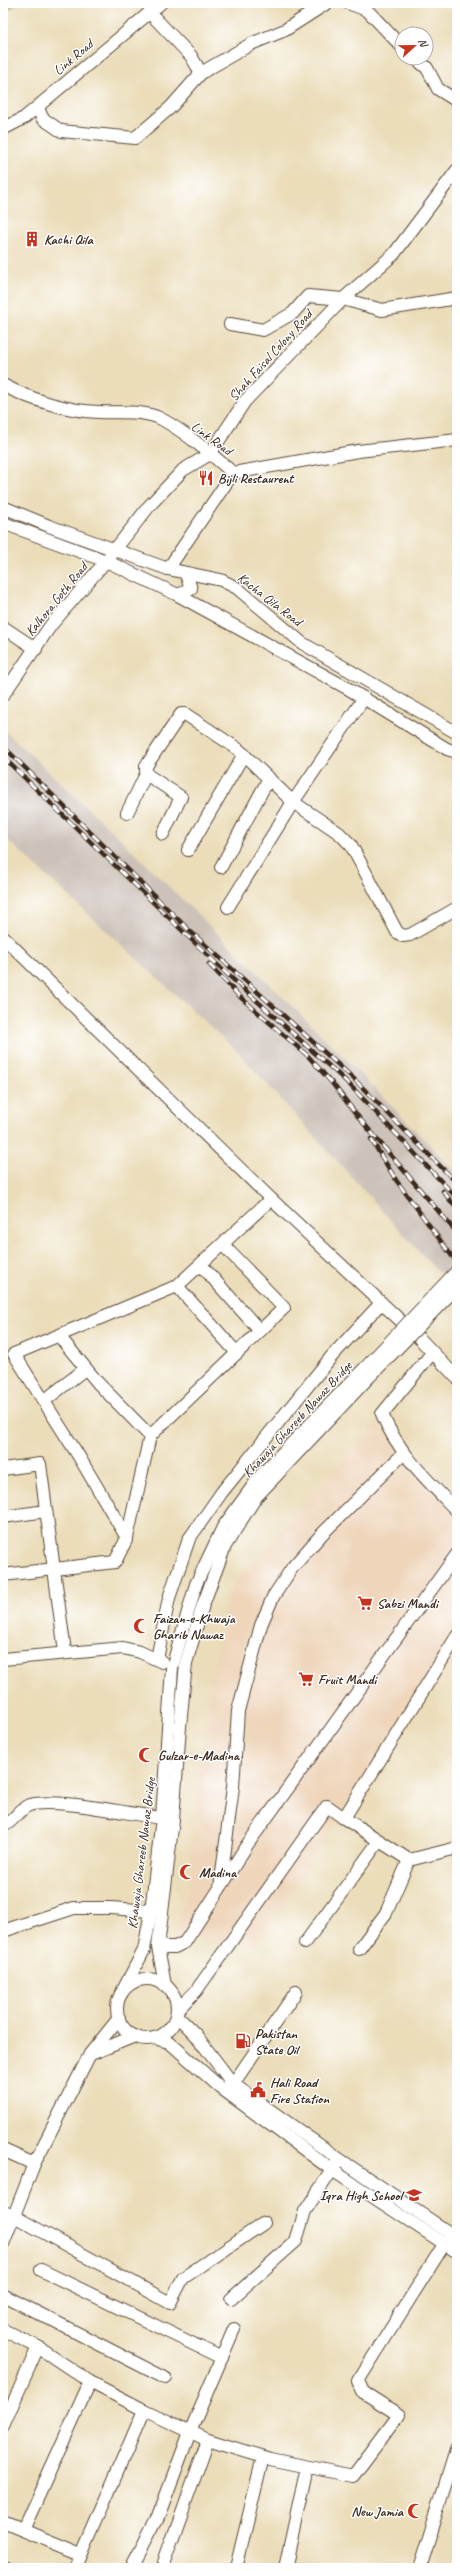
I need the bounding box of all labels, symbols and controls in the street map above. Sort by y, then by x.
north arrow [394,26,434,66]
street label: Link Road [50,34,99,79]
text: N [416,36,432,50]
building icon: Kachi Qila [23,230,41,248]
place label: Kachi Qila [44,231,95,248]
street label: Shah Faisal Colony Road [225,304,318,405]
street label: Link Road [188,418,238,460]
restaurant icon: Bijli Restaurent [197,469,215,487]
place label: Bijli Restaurent [218,470,295,487]
street label: Kalhora Goth Road [22,557,93,640]
street label: Kacha Qila Road [234,569,307,631]
street label: Khawaja Ghareeb Nawaz Bridge [239,1357,357,1481]
supermarket icon: Sabzi Mandi [356,1594,374,1612]
place label: Sabzi Mandi [377,1595,440,1612]
place label: Faizan-e-Khwaja Gharib Nawaz [153,1610,236,1643]
mosque icon: Faizan-e-Khwaja Gharib Nawaz [132,1617,150,1635]
supermarket icon: Fruit Mandi [297,1670,315,1688]
place label: Fruit Mandi [318,1671,378,1688]
mosque icon: Gulzar-e-Madina [137,1746,155,1764]
place label: Gulzar-e-Madina [158,1747,240,1764]
street label: Khawaja Ghareeb Nawaz Bridge [124,1775,159,1930]
mosque icon: Madina [178,1863,196,1881]
place label: Madina [199,1864,237,1881]
place label: Pakistan State Oil [255,2025,301,2058]
fuel station icon: Pakistan State Oil [234,2032,252,2050]
place label: Hali Road Fire Station [270,2074,329,2107]
public building icon: Hali Road Fire Station [249,2081,267,2099]
school or university icon: Iqra High School [405,2186,423,2204]
place label: Iqra High School [320,2187,405,2204]
mosque icon: New Jamia [406,2502,424,2520]
place label: New Jamia [351,2503,405,2520]

